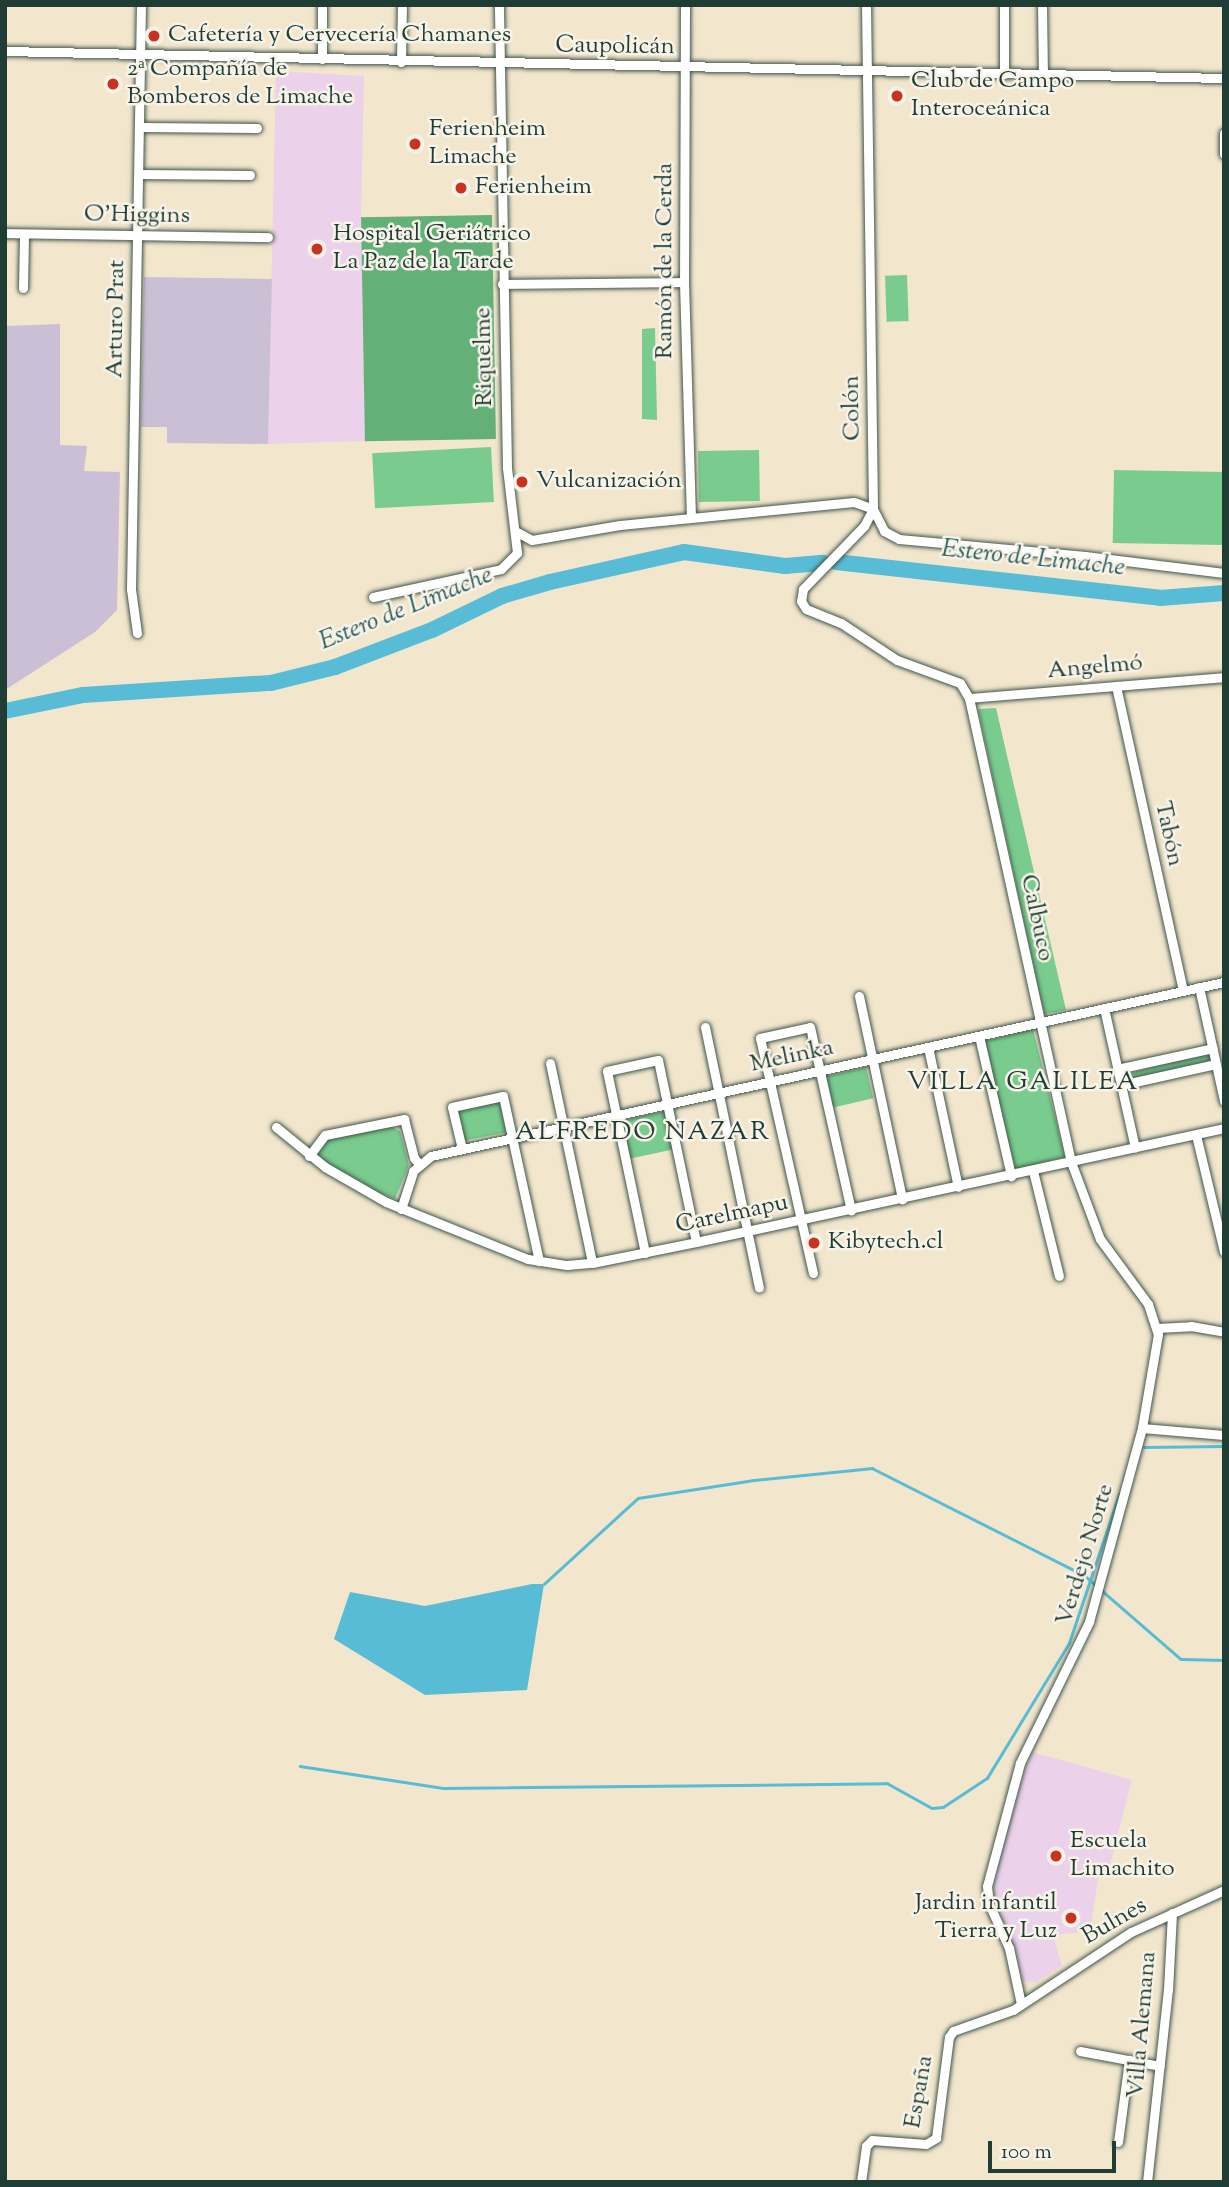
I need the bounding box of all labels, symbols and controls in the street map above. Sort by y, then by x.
place label: Cafetería y Cervecería Chamanes [168,22,511,50]
marker: Cafetería y Cervecería Chamanes [146,28,162,44]
street label: Caupolicán [555,32,675,62]
place label: 2ᵃ Compañía de Bomberos de Limache [127,56,353,112]
place label: Club de Campo Interoceánica [911,68,1074,124]
marker: 2ᵃ Compañía de Bomberos de Limache [105,76,121,92]
marker: Club de Campo Interoceánica [889,88,905,104]
place label: Ferienheim Limache [429,116,546,172]
marker: Ferienheim Limache [407,136,423,152]
street label: Ramón de la Cerda [652,163,680,359]
place label: Ferienheim [475,174,592,202]
marker: Ferienheim [453,180,469,196]
street label: O'Higgins [84,201,190,231]
place label: Hospital Geriátrico La Paz de la Tarde [333,221,531,277]
marker: Hospital Geriátrico La Paz de la Tarde [307,239,327,259]
street label: Arturo Prat [102,260,132,378]
street label: Riquelme [470,307,500,407]
street label: Colón [838,375,868,441]
place label: Vulcanización [536,468,682,496]
marker: Vulcanización [514,474,530,490]
water label: Estero de Limache [940,534,1126,584]
water label: Estero de Limache [315,560,497,658]
street label: Angelmó [1046,649,1144,687]
street label: Tabón [1147,799,1189,869]
street label: Calbuco [1013,872,1059,964]
street label: Melinka [748,1034,836,1080]
district label: VILLA GALILEA [908,1067,1138,1099]
district label: ALFREDO NAZAR [517,1117,769,1149]
street label: Carelmapu [673,1189,791,1241]
place label: Kibytech.cl [828,1229,943,1257]
marker: Kibytech.cl [806,1235,822,1251]
street label: Verdejo Norte [1051,1481,1121,1629]
place label: Escuela Limachito [1070,1828,1175,1884]
marker: Escuela Limachito [1048,1848,1064,1864]
place label: Jardin infantil Tierra y Luz [915,1890,1057,1946]
street label: Bulnes [1077,1892,1153,1952]
marker: Jardin infantil Tierra y Luz [1063,1910,1079,1926]
street label: Villa Alemana [1122,1950,1164,2100]
street label: España [899,2053,941,2131]
scale bar [991,2128,1119,2172]
text: 100 m [1001,2138,1052,2168]

